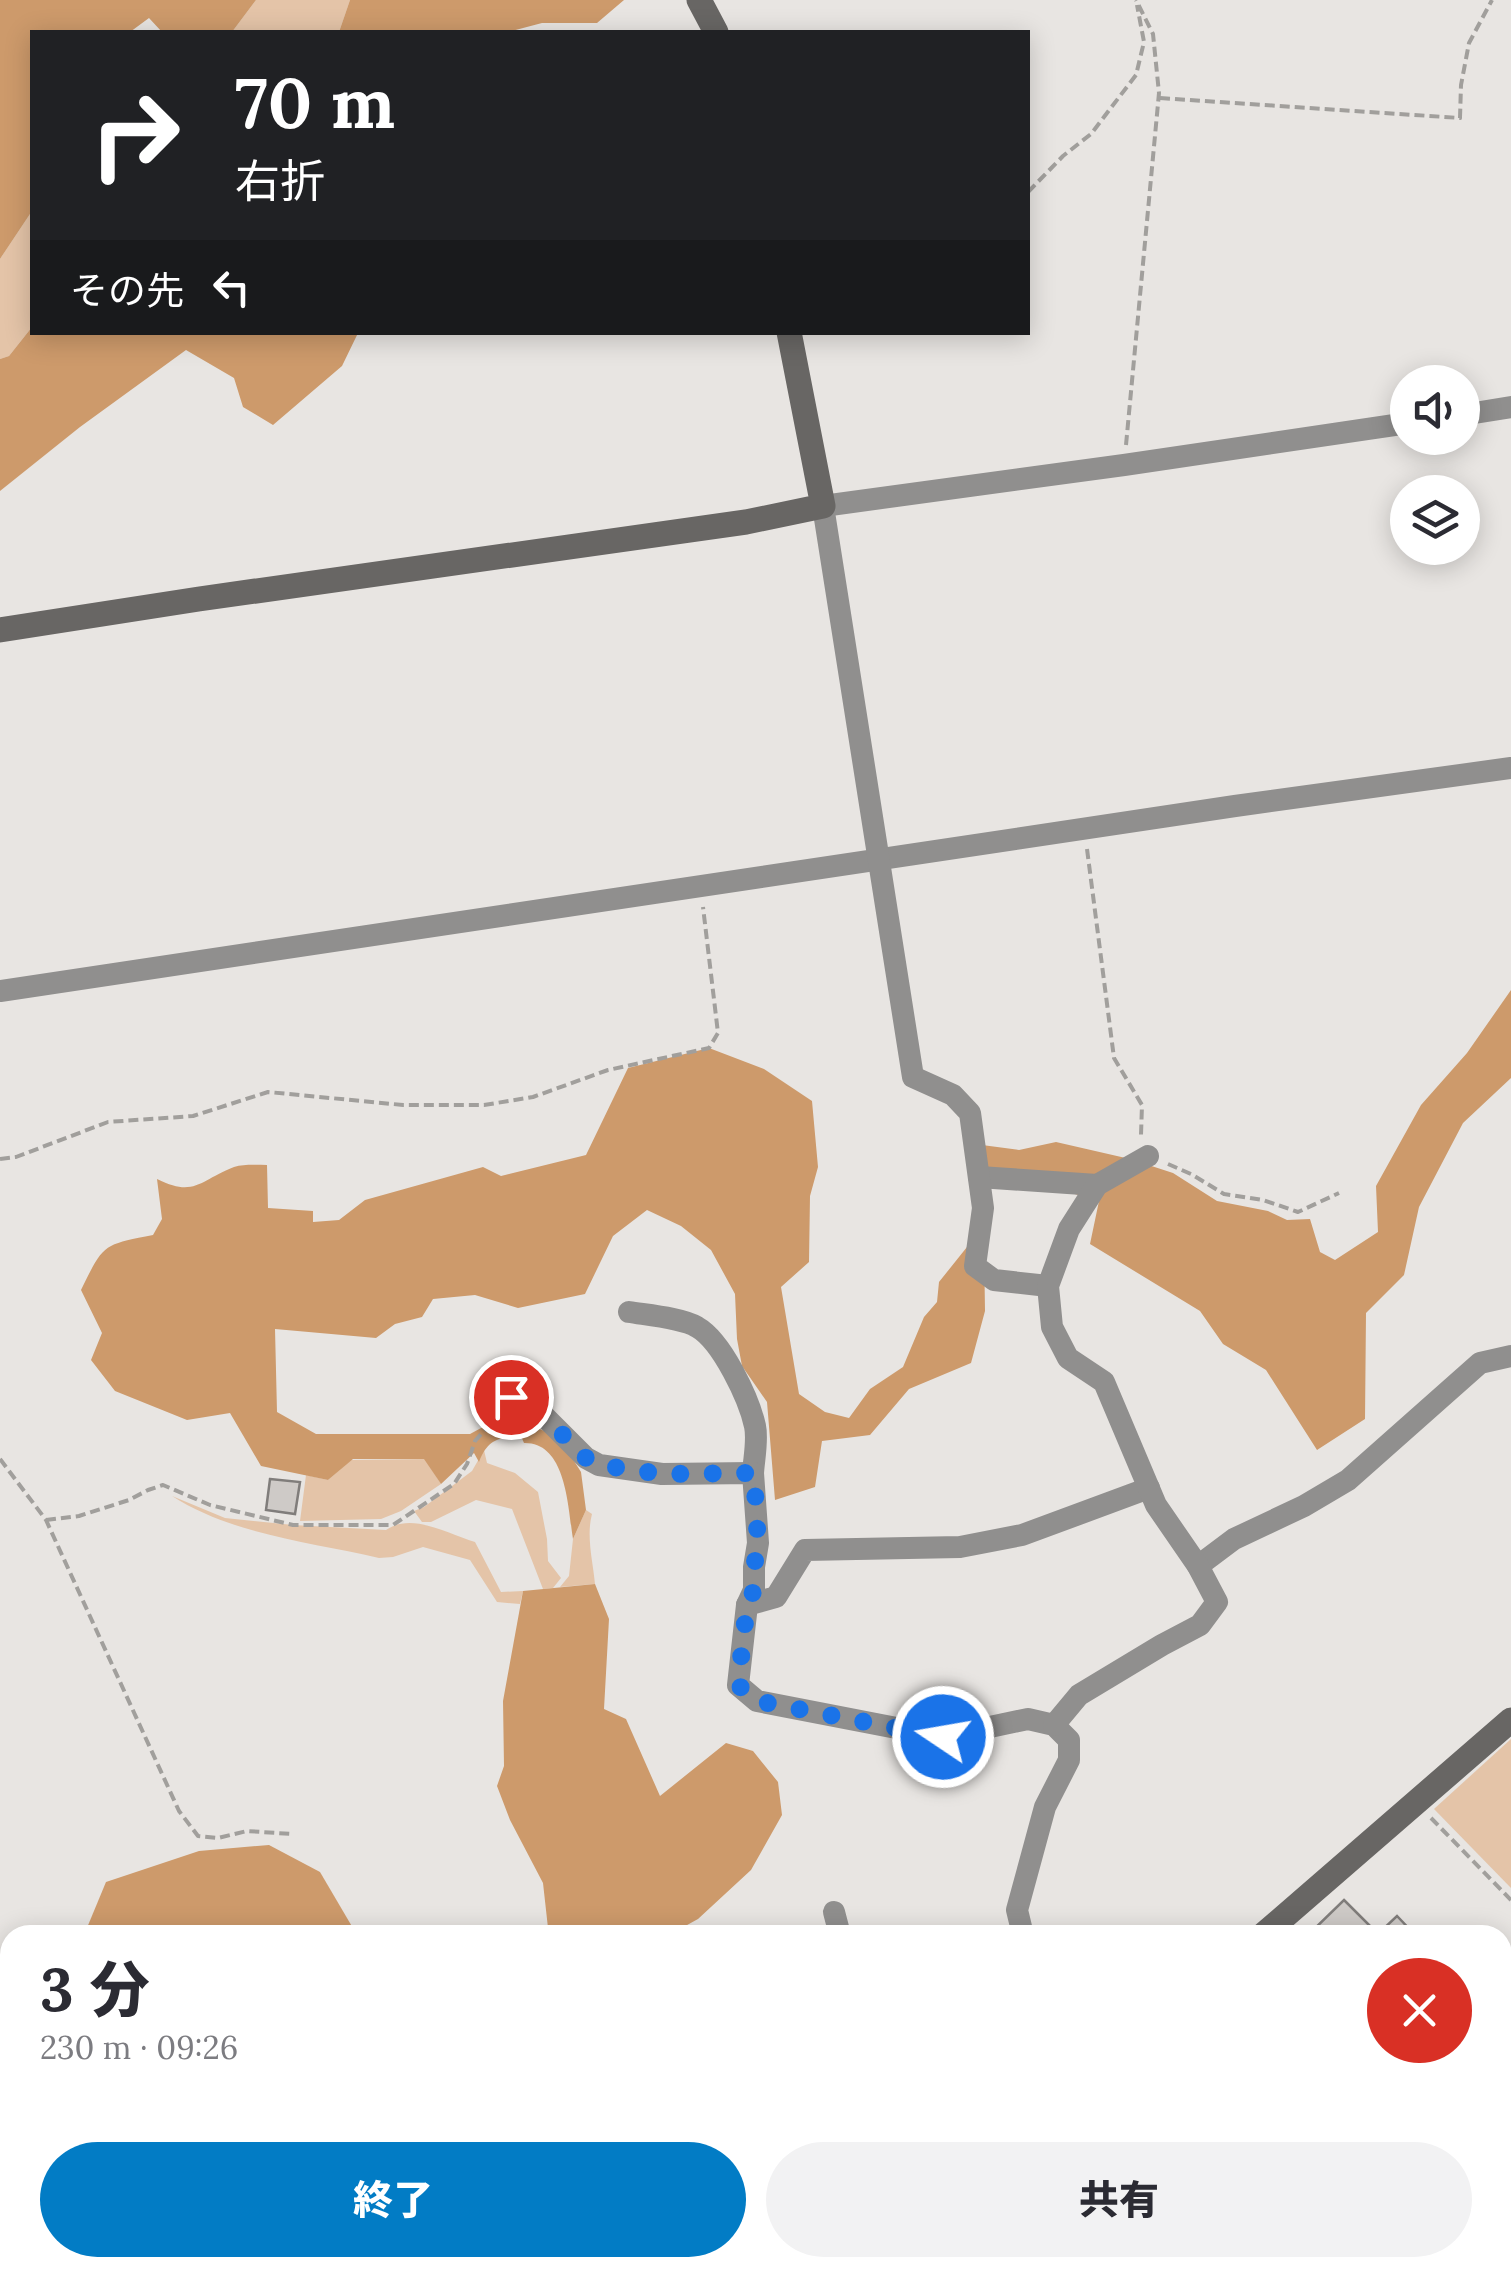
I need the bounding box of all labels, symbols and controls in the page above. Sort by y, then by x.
text: 70 m [235,58,395,147]
icon: right [70,70,200,200]
text: 右折 [235,152,325,209]
icon: left [204,260,259,315]
text: その先 [70,266,184,314]
map controls [1390,365,1480,565]
button: sound [1390,365,1480,455]
button: layers [1390,475,1480,565]
pin [469,1355,554,1440]
icon: arrive [484,1370,539,1425]
position arrow [891,1685,995,1789]
text: 3 分 [40,1951,149,2027]
button: close [1367,1958,1472,2063]
text: 230 m · 09:26 [40,2027,238,2068]
button: 終了 [40,2142,746,2257]
button: 共有 [766,2142,1472,2257]

